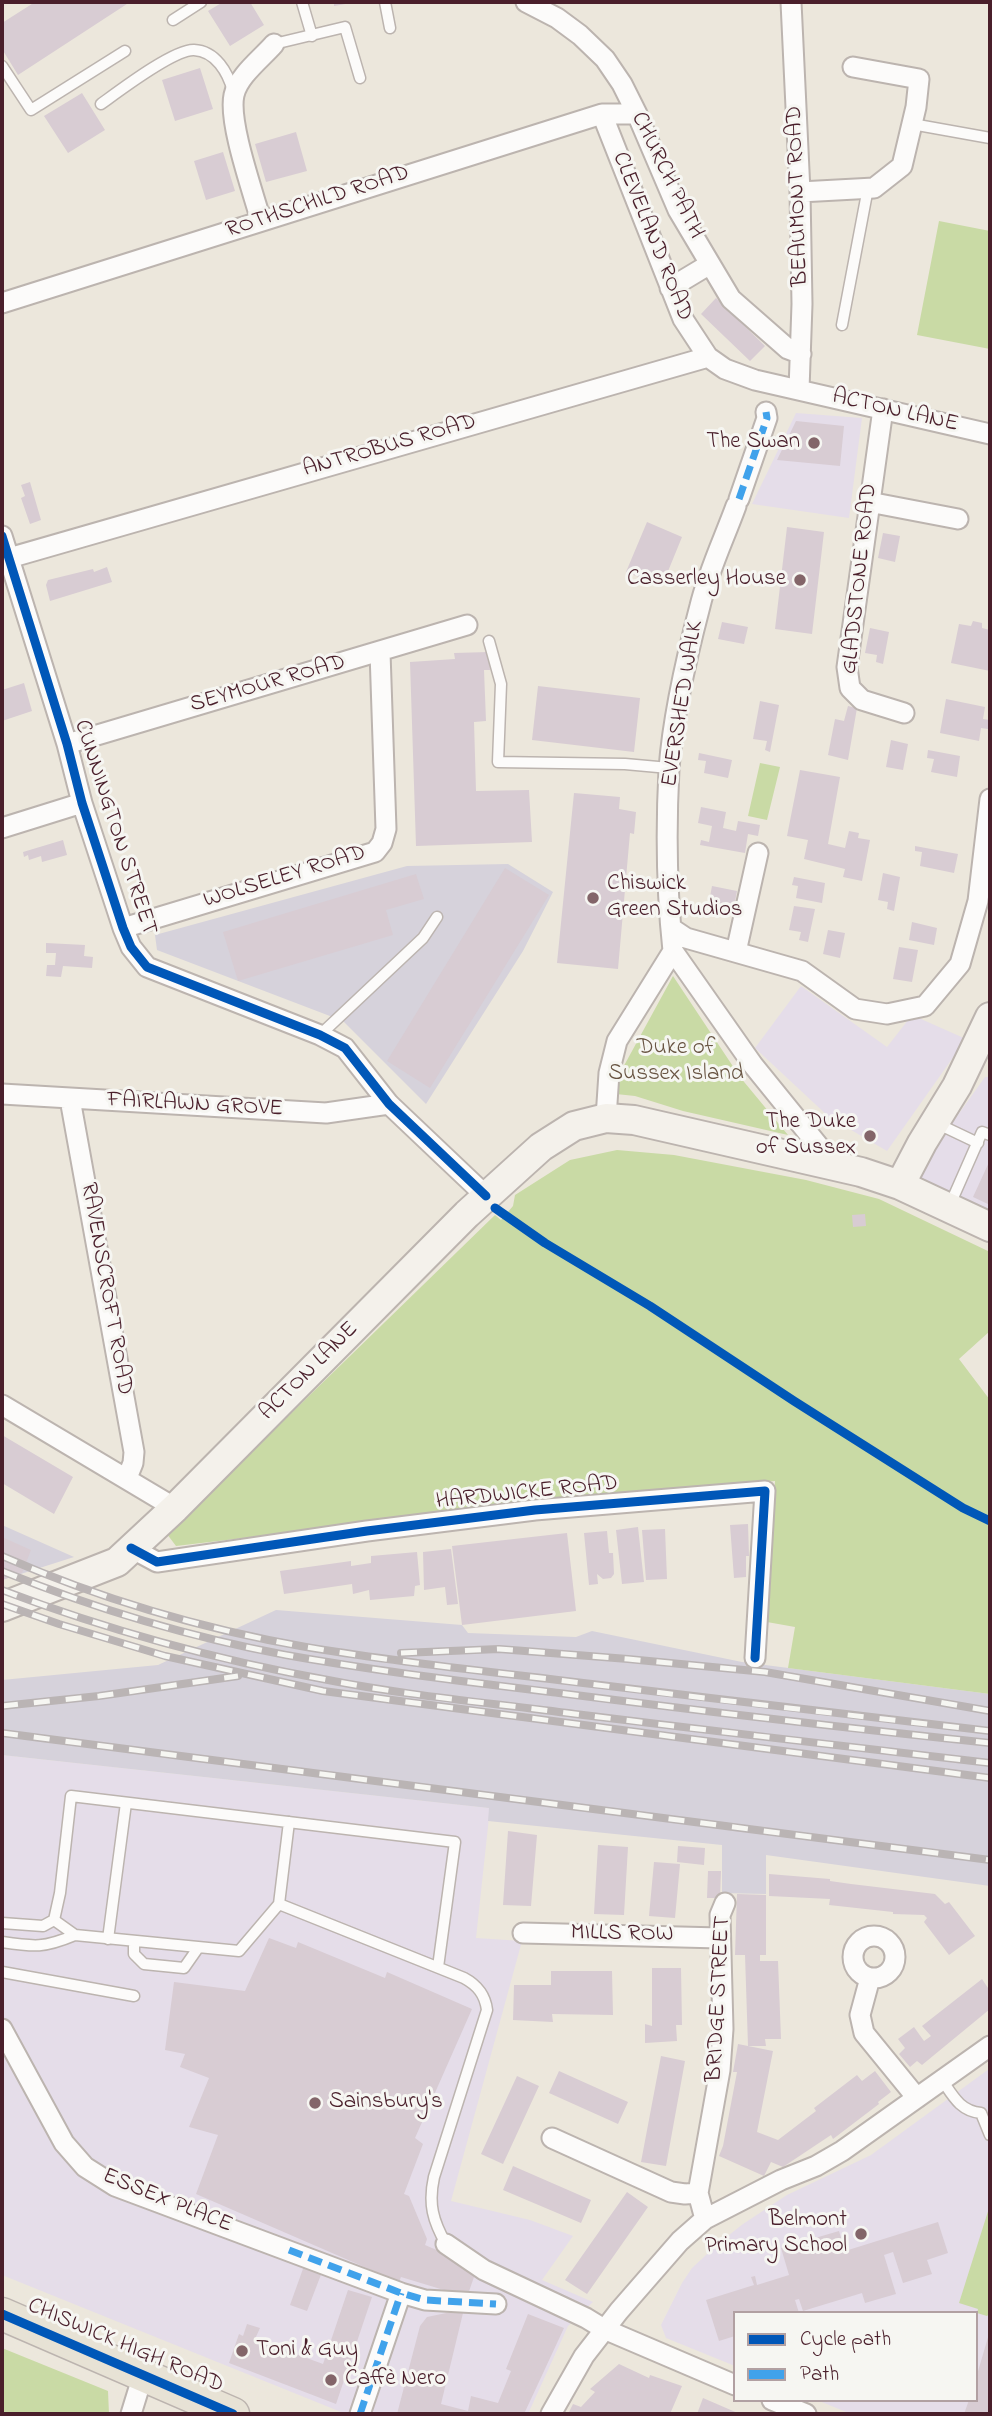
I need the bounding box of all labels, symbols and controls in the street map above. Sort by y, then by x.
street label: BEAUMONT ROAD [782,105,816,287]
street label: CHURCH PATH [623,108,709,244]
street label: CLEVELAND ROAD [605,148,697,326]
street label: ROTHSCHILD ROAD [223,160,413,246]
street label: ACTON LANE [829,384,961,440]
street label: ANTROBUS ROAD [300,409,480,485]
place label: The Swan [706,429,800,457]
marker: The Swan [806,435,822,451]
street label: GLADSTONE ROAD [837,482,885,676]
place label: Casserley House [627,566,786,594]
marker: Casserley House [792,572,808,588]
street label: EVERSHED WALK [657,619,711,789]
street label: SEYMOUR ROAD [187,650,349,720]
street label: CUNNINGTON STREET [66,717,162,939]
street label: WOLSELEY ROAD [201,840,369,916]
place label: Chiswick Green Studios [607,871,743,925]
marker: Chiswick Green Studios [585,890,601,906]
park label: Duke of Sussex Island [608,1035,744,1089]
street label: FAIRLAWN GROVE [106,1088,284,1124]
place label: The Duke of Sussex [756,1109,856,1163]
marker: The Duke of Sussex [862,1128,878,1144]
street label: RAVENSCROFT ROAD [73,1181,137,1397]
street label: ACTON LANE [255,1317,365,1427]
street label: HARDWICKE ROAD [435,1471,619,1517]
street label: BRIDGE STREET [702,1915,738,2083]
street label: MILLS ROW [570,1920,674,1950]
place label: Sainsbury's [329,2089,443,2117]
marker: Sainsbury's [307,2095,323,2111]
street label: ESSEX PLACE [98,2163,236,2241]
place label: Belmont Primary School [705,2207,847,2261]
marker: Belmont Primary School [853,2226,869,2242]
street label: CHISWICK HIGH ROAD [23,2293,227,2401]
legend [733,2311,978,2402]
text: Cycle path [800,2325,891,2355]
place label: Toni & Guy [256,2337,358,2365]
marker: Toni & Guy [234,2343,250,2359]
text: Path [800,2360,839,2390]
place label: Caffè Nero [345,2366,446,2394]
marker: Caffè Nero [323,2372,339,2388]

